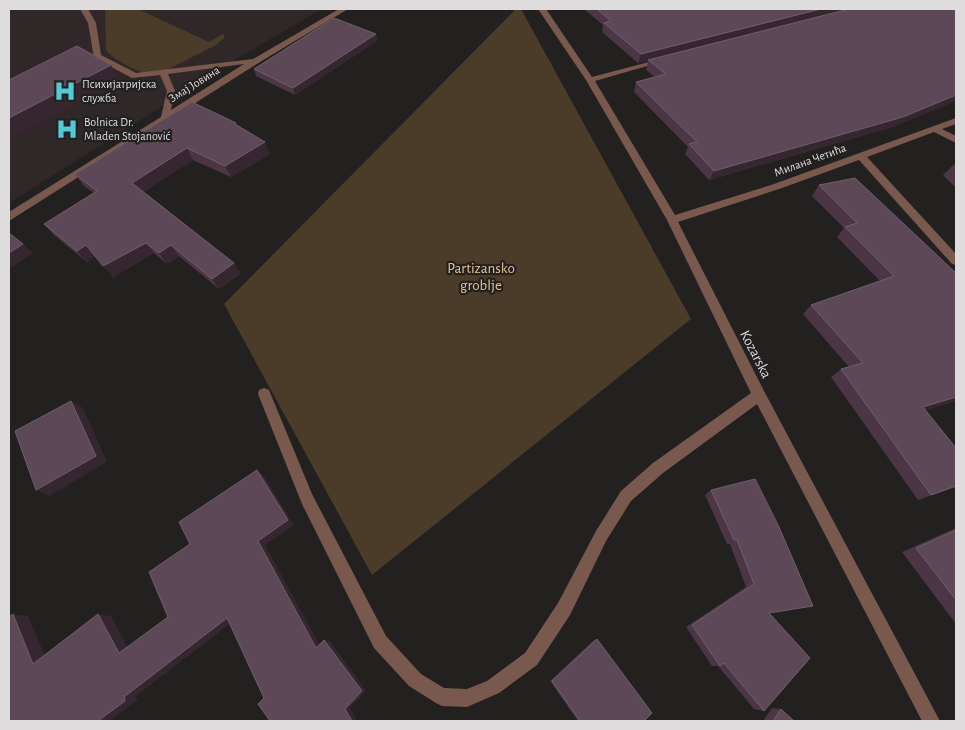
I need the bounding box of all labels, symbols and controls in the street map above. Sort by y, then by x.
street label: Змај Јовина [166,63,223,105]
hospital icon: Психијатријска служба [52,78,78,104]
place label: Психијатријска служба [82,78,157,105]
hospital icon: Bolnica Dr. Mladen Stojanović [54,116,80,142]
place label: Bolnica Dr. Mladen Stojanović [84,116,171,143]
street label: Милана Четића [772,141,848,179]
park label: Partizansko groblje [447,261,515,293]
street label: Kozarska [737,328,774,381]

